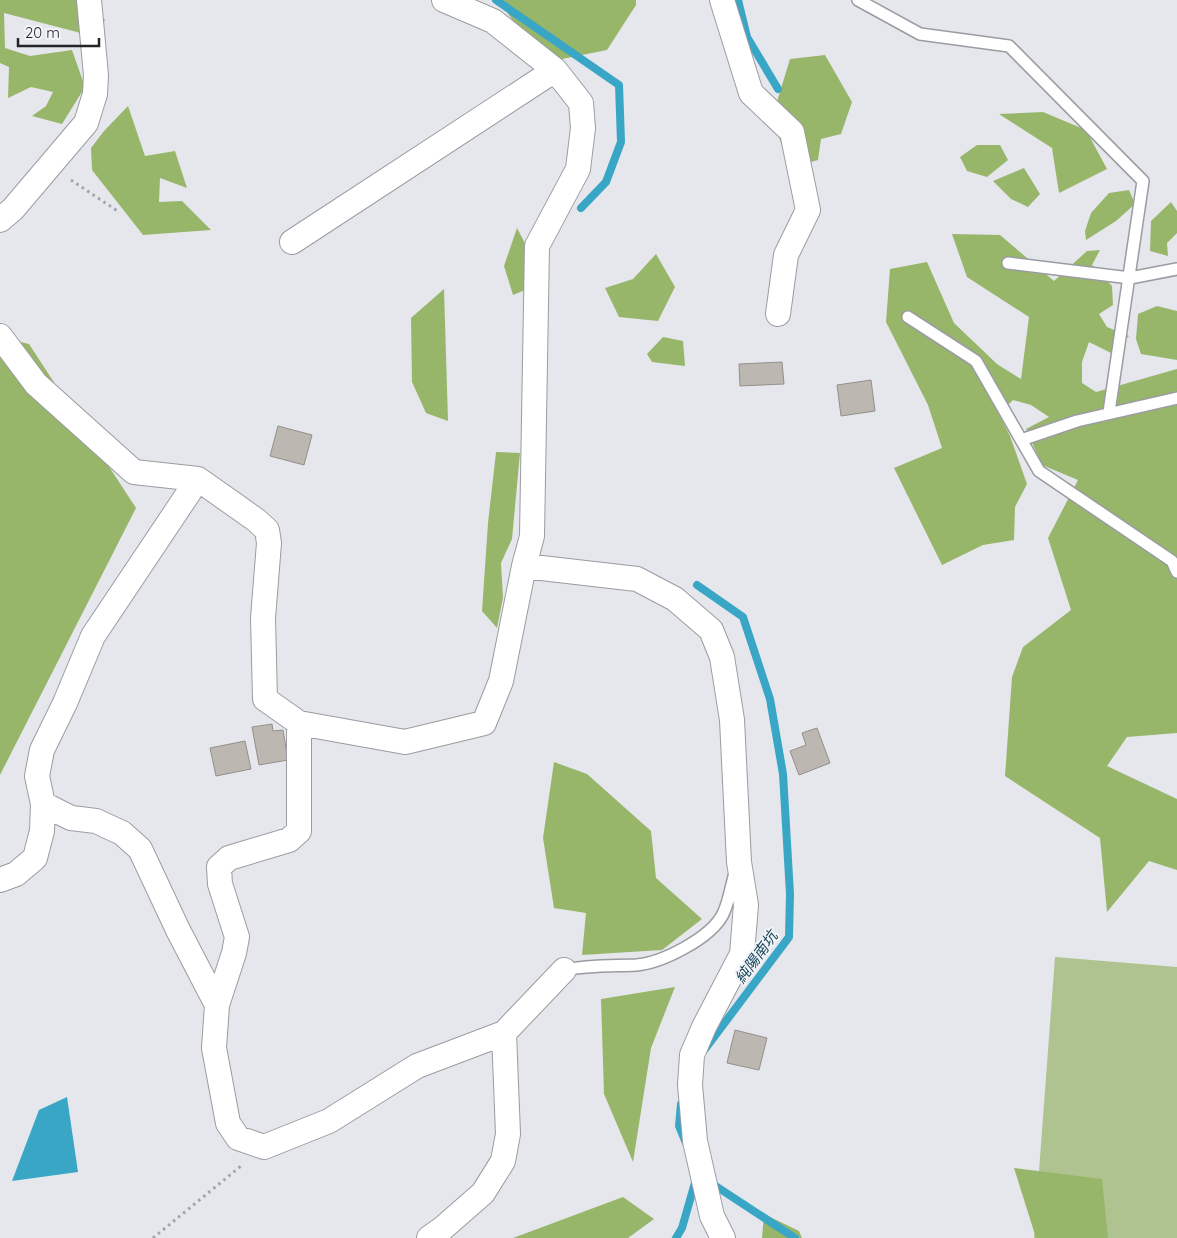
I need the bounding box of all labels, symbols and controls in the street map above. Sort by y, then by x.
scale bar [18,15,99,47]
text: 20 m [25,23,60,42]
water label: 純陽南坑 [731,926,782,987]

